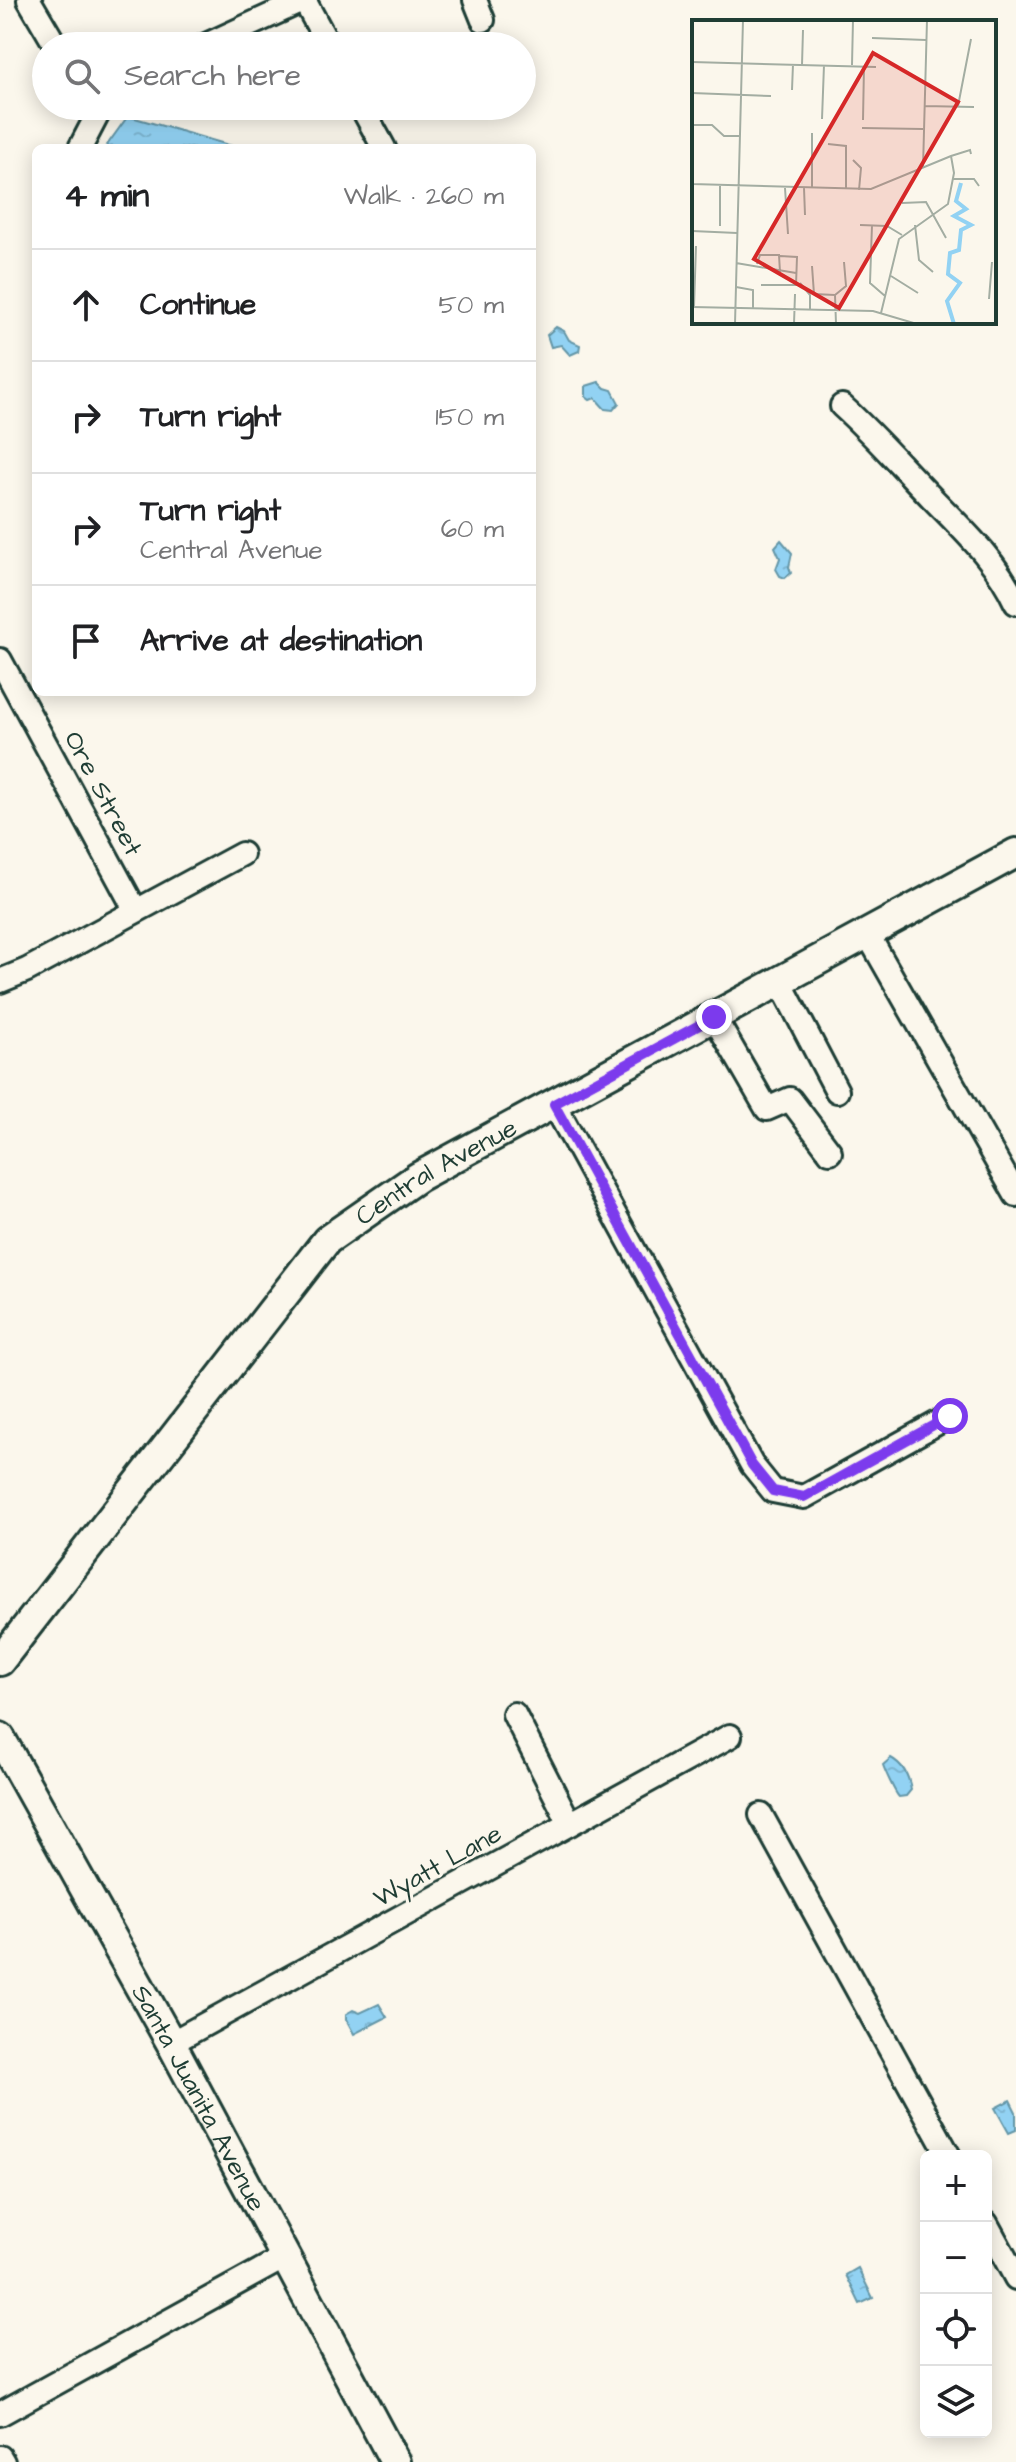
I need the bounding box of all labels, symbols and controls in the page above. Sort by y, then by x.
inset map [692,20,996,324]
search box [32,32,536,120]
icon: search [60,54,104,98]
text: Search here [124,55,301,97]
text: 4 min [64,172,149,220]
text: Walk · 260 m [344,178,504,214]
icon: ahead [64,283,108,327]
text: Continue [140,284,256,326]
text: 50 m [439,287,504,323]
icon: right [64,395,108,439]
text: Turn right [140,396,281,438]
text: 150 m [435,399,504,435]
text: Turn right [140,490,281,532]
icon: right [64,507,108,551]
text: 60 m [441,511,504,547]
text: Central Avenue [140,532,323,568]
icon: arrive [64,619,108,663]
text: Arrive at destination [140,620,422,662]
street label: Ore Street [55,725,151,863]
route end [696,999,732,1035]
street label: Central Avenue [348,1110,523,1234]
route start [932,1398,968,1434]
street label: Wyatt Lane [367,1816,509,1918]
street label: Santa Juanita Avenue [123,1978,275,2218]
map controls [920,2150,992,2438]
button: + [920,2150,992,2222]
button: − [920,2222,992,2294]
button: locate [920,2294,992,2366]
button: layers [920,2366,992,2438]

